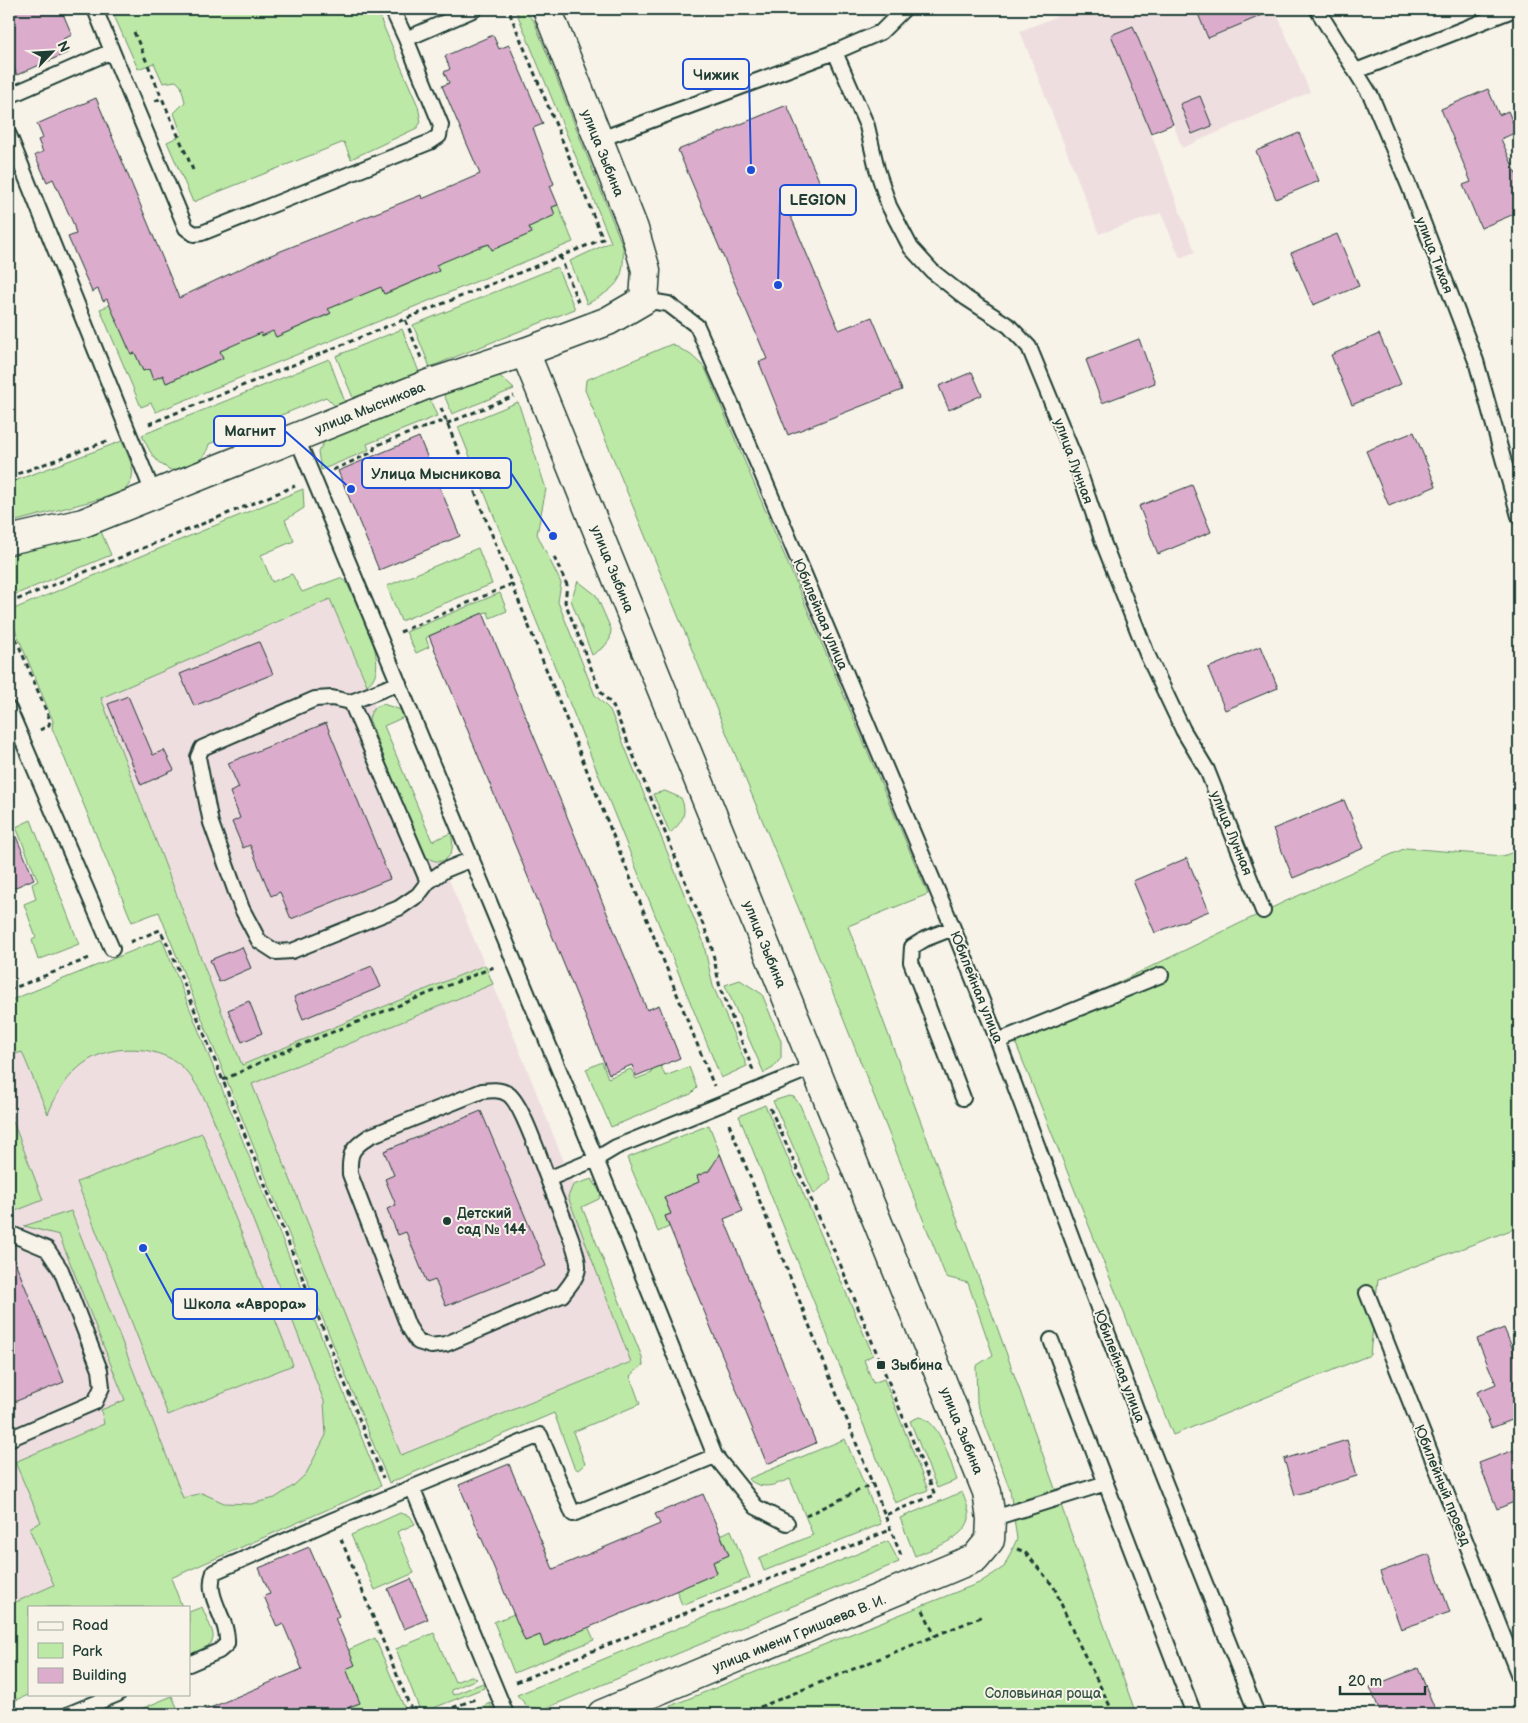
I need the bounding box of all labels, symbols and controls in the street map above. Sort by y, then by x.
north arrow [28,28,78,78]
text: N [53,38,73,55]
callout: Чижик [683,59,749,89]
text: Чижик [693,66,740,85]
street label: улица Зыбина [577,107,628,200]
callout: LEGION [780,185,856,215]
text: LEGION [790,191,846,210]
street label: улица Тихая [1412,214,1457,296]
street label: улица Мысникова [312,378,428,438]
callout: Магнит [214,416,285,446]
street label: улица Лунная [1050,416,1097,506]
text: Магнит [224,422,277,441]
callout: Улица Мысникова [362,458,511,488]
text: Улица Мысникова [371,465,501,484]
street label: улица Зыбина [587,523,638,616]
street label: Юбилейная улица [789,556,852,673]
street label: улица Лунная [1207,788,1256,878]
street label: улица Зыбина [739,898,790,991]
street label: Юбилейная улица [946,929,1007,1046]
place label: Детский сад № 144 [457,1205,527,1238]
marker: Детский сад № 144 [441,1215,453,1227]
callout: Школа «Аврора» [173,1289,317,1319]
text: Школа «Аврора» [183,1295,307,1314]
street label: Юбилейная улица [1090,1307,1149,1426]
place label: Зыбина [891,1357,943,1374]
marker: Зыбина [875,1359,887,1371]
street label: улица Зыбина [936,1385,987,1478]
street label: Юбилейный проезд [1410,1422,1475,1549]
street label: улица имени Гришаева В. И. [710,1591,888,1676]
legend [28,1606,190,1696]
text: Road [72,1616,108,1635]
text: Park [72,1642,103,1661]
scale bar [1340,1663,1426,1695]
text: Building [72,1666,127,1685]
text: 20 m [1348,1672,1382,1691]
park label: Соловьиная роща [985,1685,1102,1702]

